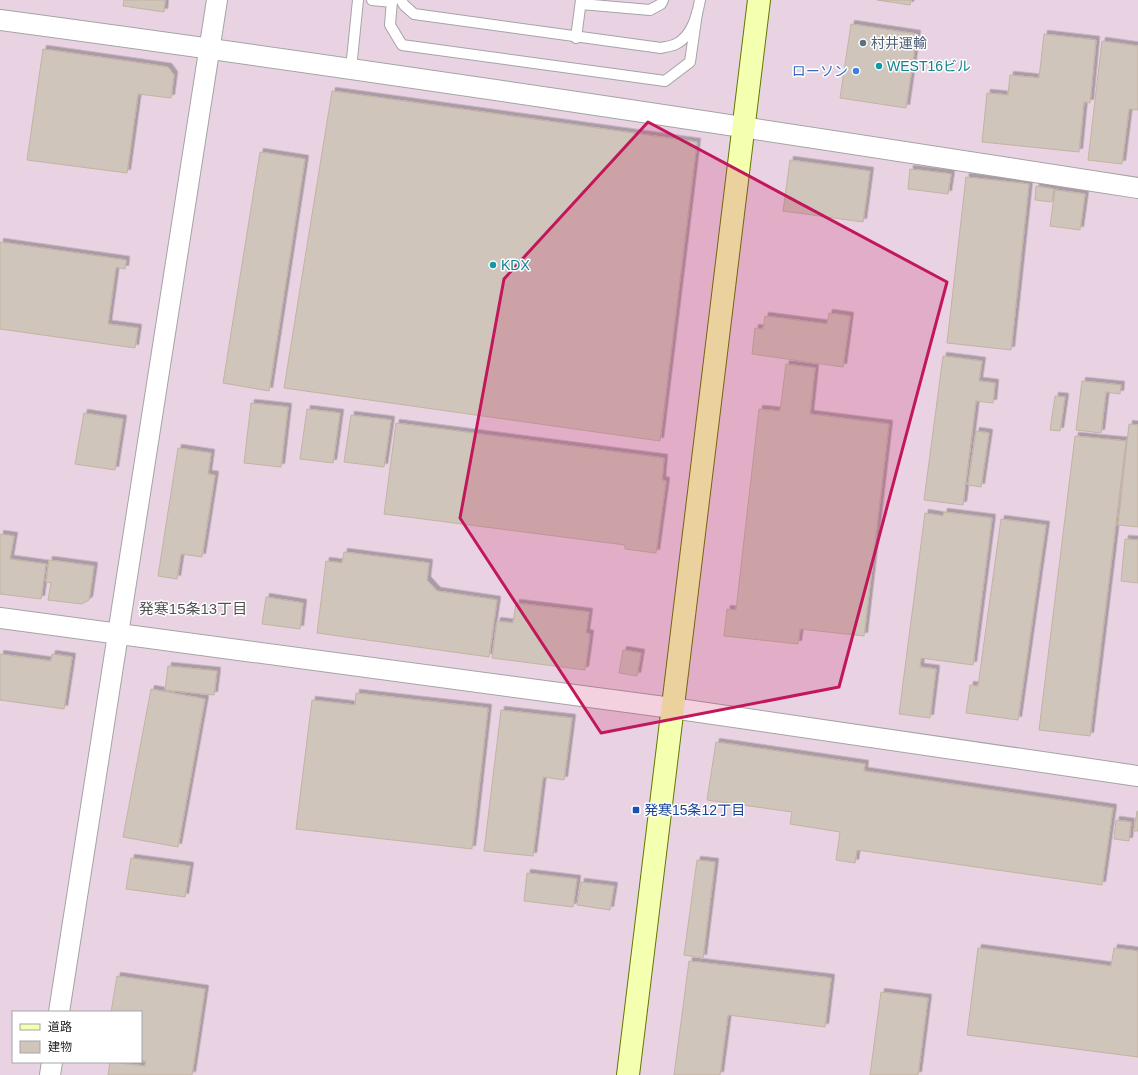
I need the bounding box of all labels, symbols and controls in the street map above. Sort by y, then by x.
place label: 村井運輸 [871,35,927,51]
marker: 村井運輸 [858,38,868,48]
place label: WEST16ビル [887,58,971,74]
marker: WEST16ビル [874,61,884,71]
place label: ローソン [792,63,848,79]
marker: ローソン [851,66,861,76]
place label: KDX [501,257,530,273]
marker: KDX [488,260,498,270]
district label: 発寒15条13丁目 [139,600,247,617]
place label: 発寒15条12丁目 [644,802,745,818]
marker: 発寒15条12丁目 [631,805,641,815]
legend [12,1011,142,1063]
text: 道路 [48,1020,72,1034]
text: 建物 [48,1040,72,1054]

